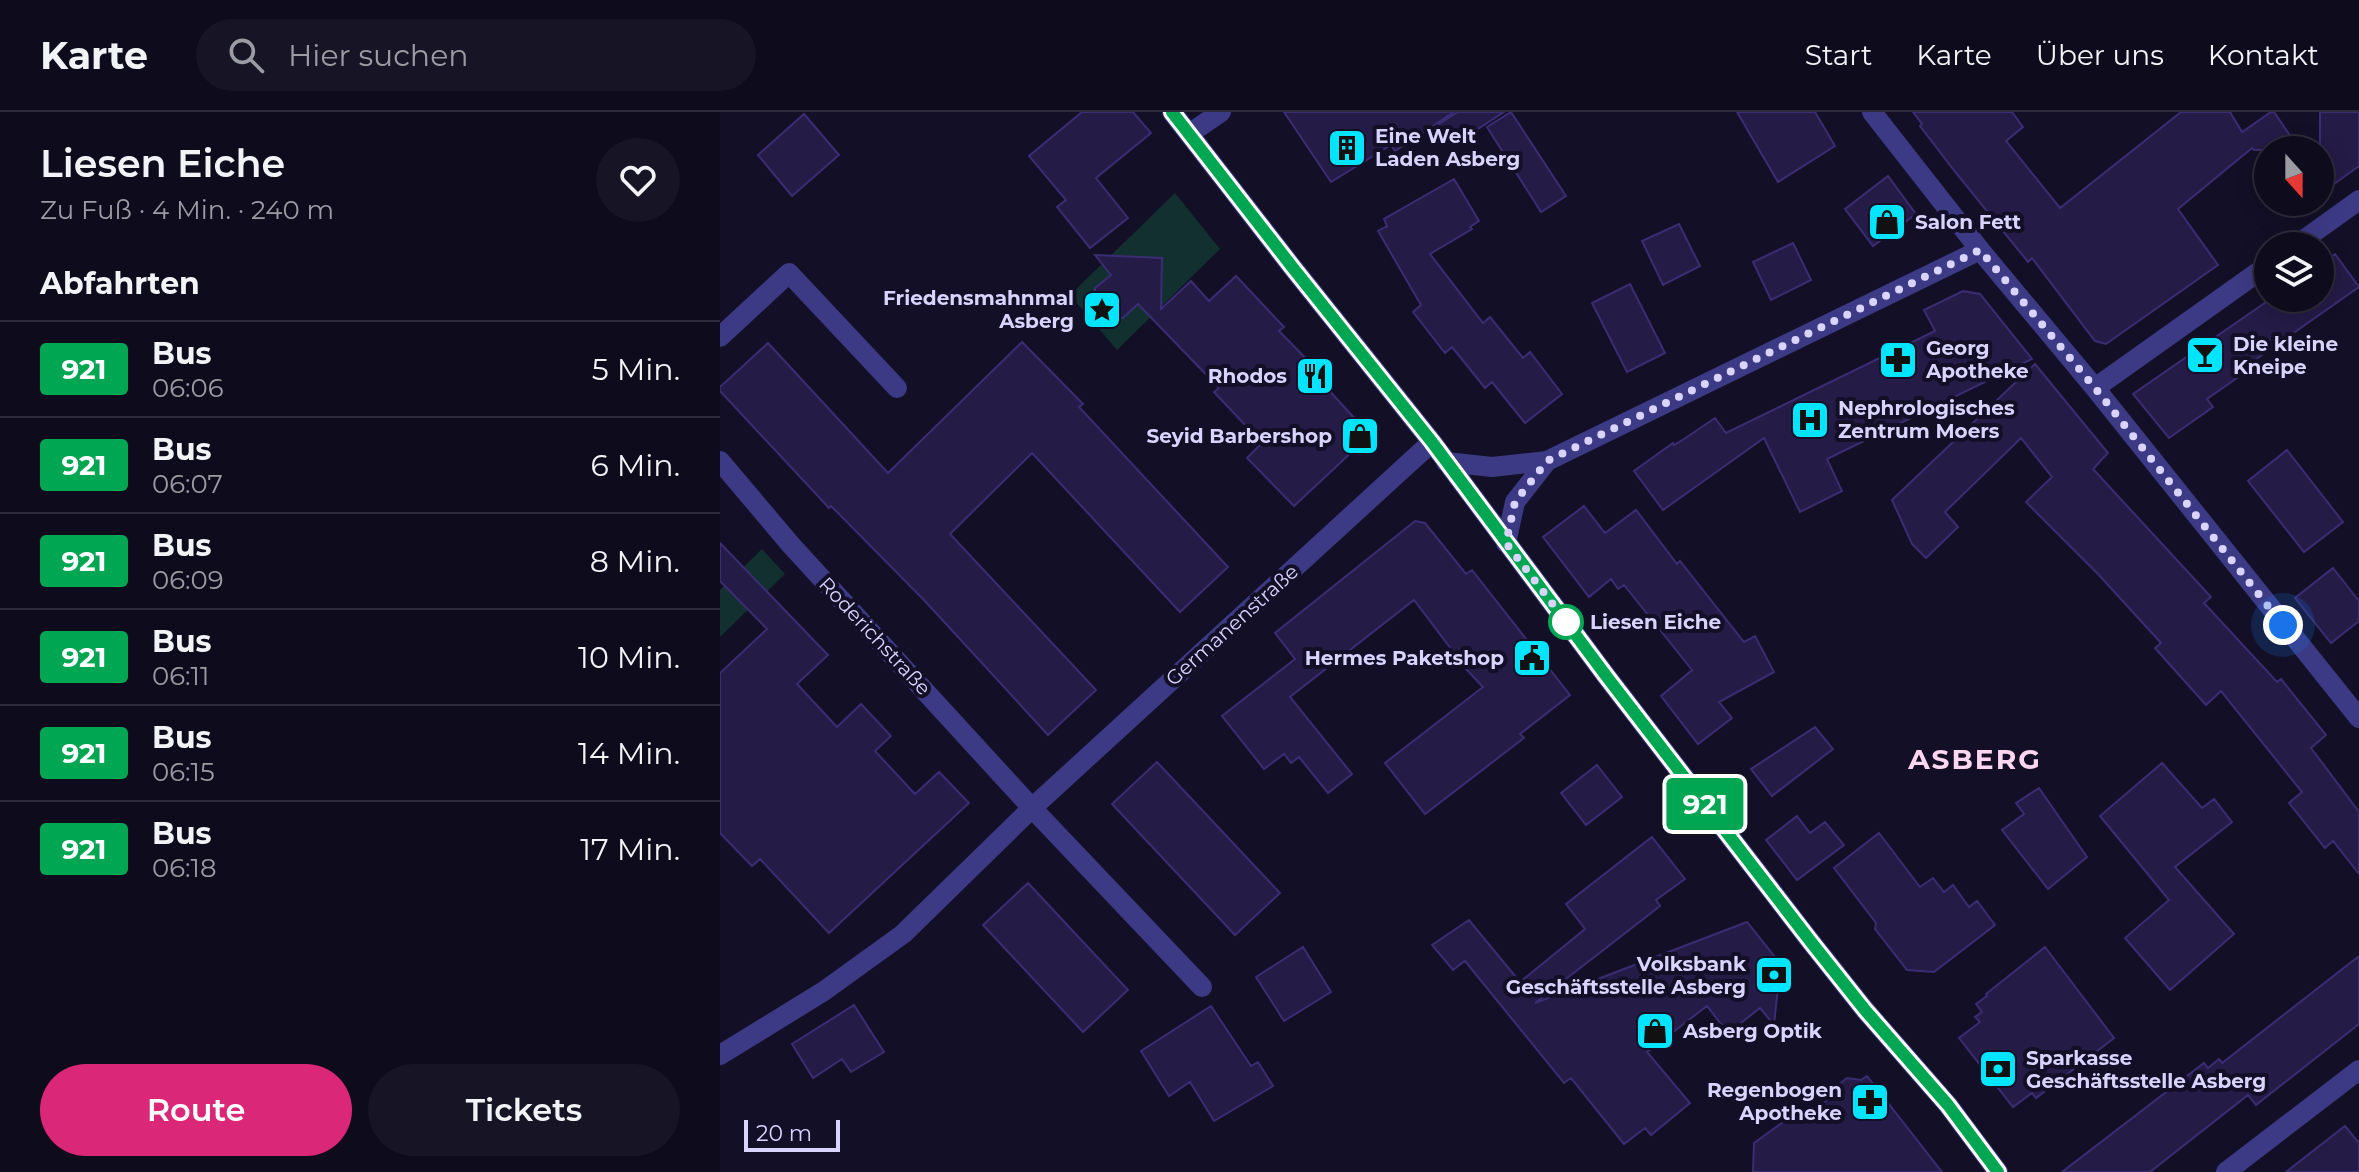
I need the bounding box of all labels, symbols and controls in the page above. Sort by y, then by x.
search box [196,19,756,91]
text: Karte [40,32,148,79]
icon: search [224,33,268,77]
text: Hier suchen [288,37,469,74]
text: Start [1805,38,1872,72]
text: Karte [1916,38,1992,72]
text: Über uns [2036,38,2164,72]
text: Kontakt [2208,38,2319,72]
place label: Eine Welt Laden Asberg [1375,124,1520,171]
building icon: Eine Welt Laden Asberg [1326,127,1368,169]
north arrow [2254,136,2334,216]
map controls [2254,136,2334,312]
button: heart [596,138,680,222]
text: Liesen Eiche [40,140,285,187]
text: Zu Fuß · 4 Min. · 240 m [40,194,334,226]
shop icon: Salon Fett [1866,201,1908,243]
place label: Salon Fett [1915,210,2021,234]
button: layers [2254,232,2334,312]
text: Abfahrten [40,265,200,302]
place label: Friedensmahnmal Asberg [883,286,1074,333]
place icon: Friedensmahnmal Asberg [1081,289,1123,331]
place label: Die kleine Kneipe [2233,332,2338,379]
bar icon: Die kleine Kneipe [2184,334,2226,376]
text: Bus [152,335,212,372]
place label: Georg Apotheke [1925,336,2029,383]
pharmacy icon: Georg Apotheke [1877,339,1919,381]
text: 5 Min. [592,351,680,388]
text: 921 [61,352,107,386]
restaurant icon: Rhodos [1294,355,1336,397]
place label: Rhodos [1208,364,1287,388]
text: 06:06 [152,372,224,404]
place label: Nephrologisches Zentrum Moers [1838,396,2015,443]
hospital icon: Nephrologisches Zentrum Moers [1789,399,1831,441]
shop icon: Seyid Barbershop [1339,415,1381,457]
place label: Seyid Barbershop [1146,424,1332,448]
text: Bus [152,431,212,468]
text: 6 Min. [591,447,680,484]
text: 921 [61,448,107,482]
text: 06:07 [152,468,223,500]
text: Bus [152,527,212,564]
text: 8 Min. [590,543,680,580]
text: 921 [61,544,107,578]
street label: Germanenstraße [1161,559,1303,691]
text: 06:09 [152,564,224,596]
street label: Roderichstraße [814,572,936,700]
marker: Liesen Eiche [1549,605,1583,639]
your location [2263,605,2303,645]
place label: Liesen Eiche [1590,610,1721,634]
text: Bus [152,623,212,660]
public building icon: Hermes Paketshop [1511,637,1553,679]
text: 10 Min. [578,639,680,676]
text: 921 [61,640,107,674]
place label: Hermes Paketshop [1305,646,1504,670]
text: 06:11 [152,660,209,692]
text: Bus [152,719,212,756]
text: 14 Min. [578,735,680,772]
text: 921 [61,736,107,770]
district label: ASBERG [1907,742,2042,776]
text: 06:15 [152,756,215,788]
line badge: 921 [1659,778,1751,830]
text: 921 [1682,787,1728,821]
text: Bus [152,815,212,852]
text: 17 Min. [580,831,680,868]
text: 921 [61,832,107,866]
text: 06:18 [152,852,217,884]
place label: Volksbank Geschäftsstelle Asberg [1506,952,1747,999]
bank icon: Volksbank Geschäftsstelle Asberg [1753,954,1795,996]
shop icon: Asberg Optik [1634,1010,1676,1052]
place label: Asberg Optik [1682,1019,1823,1043]
place label: Sparkasse Geschäftsstelle Asberg [2026,1046,2266,1093]
bank icon: Sparkasse Geschäftsstelle Asberg [1977,1048,2019,1090]
button: Route [40,1064,352,1156]
button: Tickets [368,1064,680,1156]
place label: Regenbogen Apotheke [1707,1078,1842,1125]
pharmacy icon: Regenbogen Apotheke [1849,1081,1891,1123]
scale bar [744,1116,840,1152]
text: 20 m [756,1120,812,1147]

